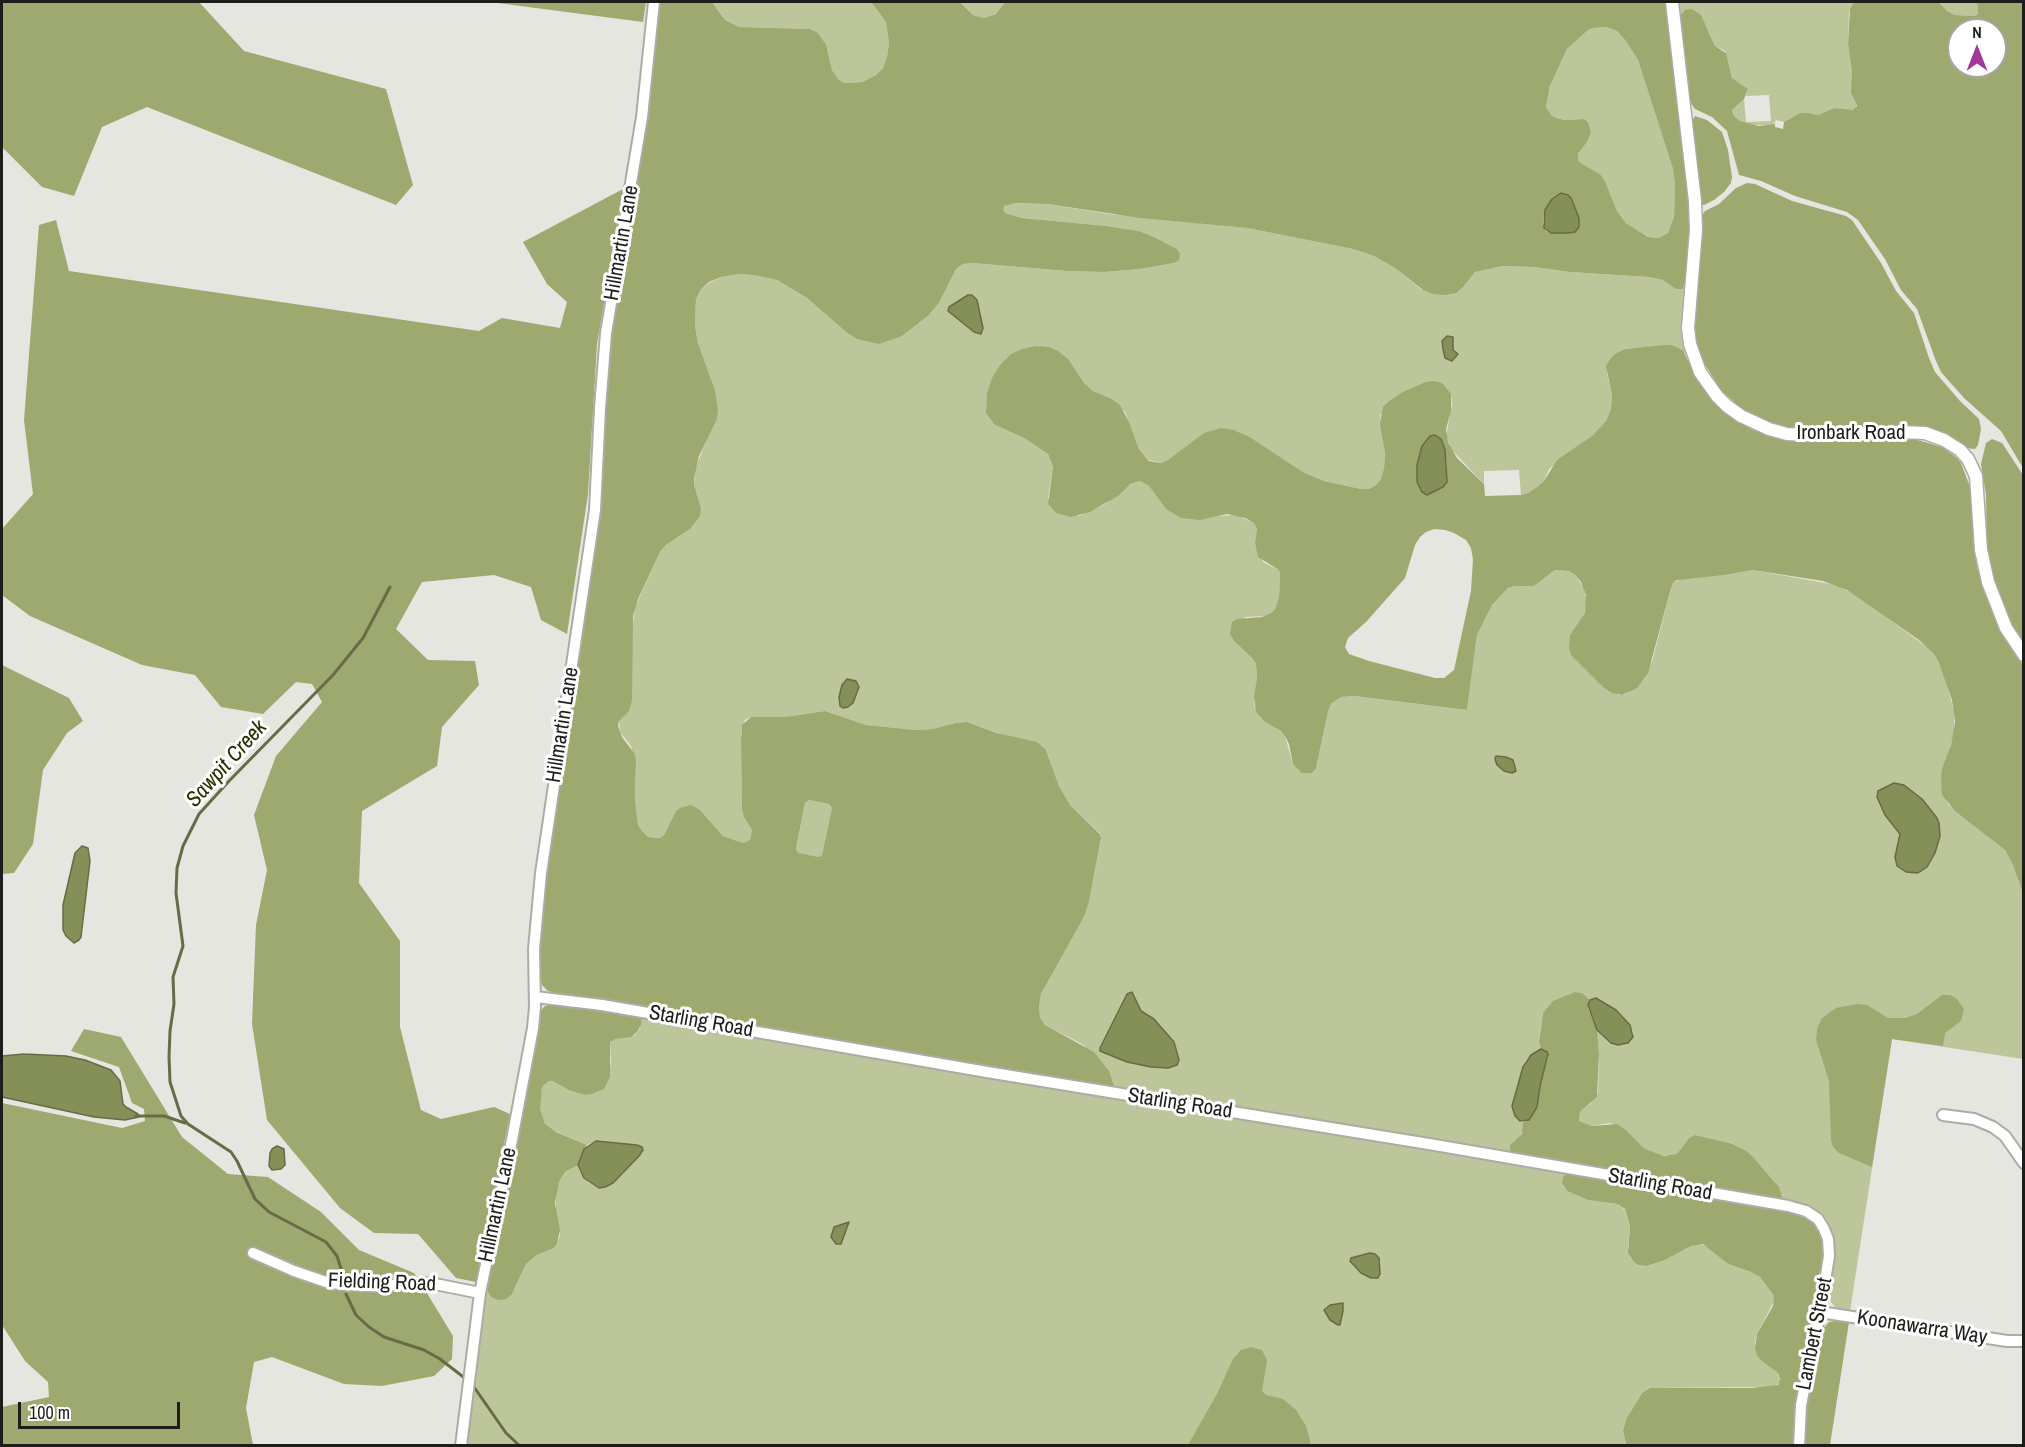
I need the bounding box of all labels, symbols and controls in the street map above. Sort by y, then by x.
north arrow [1947,18,2007,78]
text: N [1972,21,1982,43]
street label: Hillmartin Lane [599,183,645,303]
street label: Ironbark Road [1796,420,1906,446]
street label: Hillmartin Lane [541,665,585,785]
water label: Sawpit Creek [181,715,273,813]
street label: Starling Road [647,1000,755,1044]
street label: Starling Road [1126,1083,1234,1125]
street label: Hillmartin Lane [474,1145,522,1265]
street label: Starling Road [1606,1163,1714,1207]
street label: Fielding Road [328,1269,436,1297]
street label: Lambert Street [1792,1276,1838,1392]
street label: Koonawarra Way [1855,1305,1989,1351]
scale bar [21,1390,183,1428]
text: 100 m [29,1400,70,1425]

